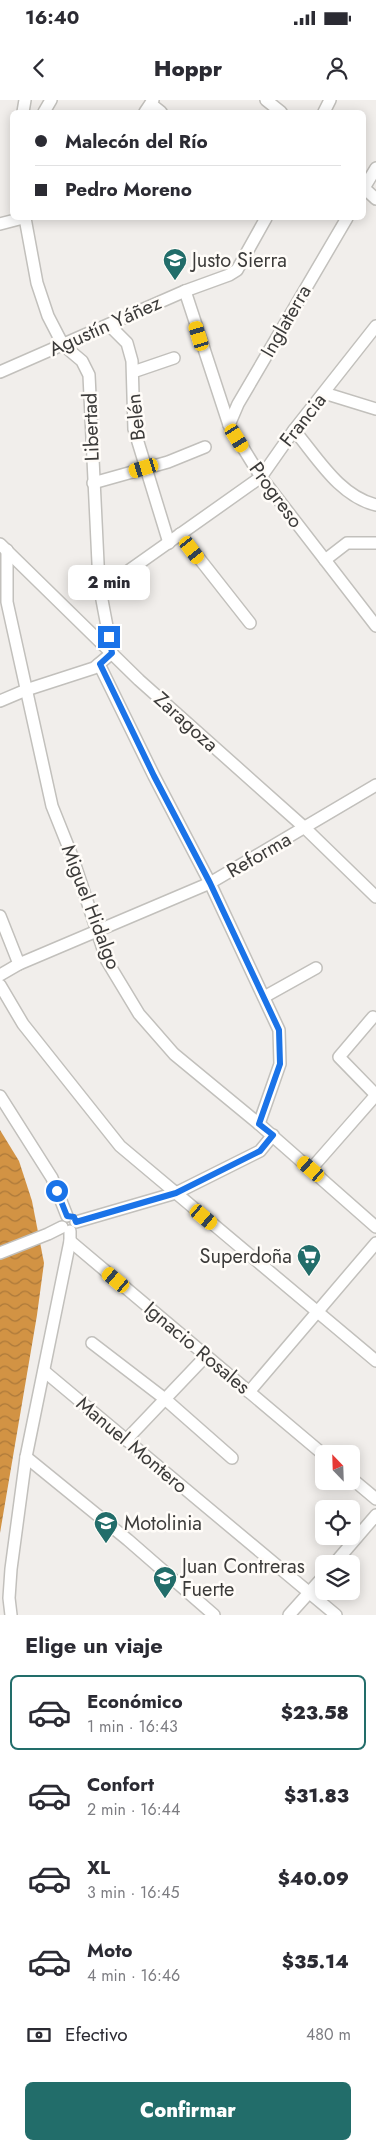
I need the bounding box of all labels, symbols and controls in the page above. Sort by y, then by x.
text: 16:40 [25,4,79,31]
text: Hoppr [154,52,222,84]
icon: back [25,54,53,82]
icon: person [323,54,351,82]
text: Malecón del Río [65,128,208,155]
text: Pedro Moreno [65,176,192,203]
place label: Justo Sierra [189,246,287,275]
school or university icon: Justo Sierra [162,247,188,281]
street label: Inglaterra [254,279,318,363]
street label: Agustín Yáñez [44,288,166,364]
car [187,319,210,353]
street label: Francia [273,387,333,453]
street label: Libertad [75,392,107,462]
street label: Belén [119,392,153,442]
car [222,421,251,455]
car [127,456,160,480]
street label: Progreso [242,456,310,534]
car [176,534,207,566]
callout: 2 min [68,564,150,600]
text: 2 min [88,571,130,594]
route end [98,626,120,648]
street label: Zaragoza [147,685,225,759]
street label: Reforma [221,825,297,885]
street label: Miguel Hidalgo [54,840,128,974]
car [294,1153,327,1185]
route start [46,1180,68,1202]
car [187,1202,220,1232]
place label: Superdoña [200,1242,292,1271]
supermarket icon: Superdoña [296,1243,322,1277]
car [99,1265,132,1295]
street label: Ignacio Rosales [138,1295,256,1401]
street label: Manuel Montero [70,1390,194,1500]
north arrow [315,1445,360,1490]
map controls [315,1445,360,1600]
button: locate [315,1500,360,1545]
place label: Motolinia [124,1509,202,1538]
school or university icon: Motolinia [93,1510,119,1544]
place label: Juan Contreras Fuerte [179,1552,305,1604]
button: layers [315,1555,360,1600]
school or university icon: Juan Contreras Fuerte [152,1565,178,1599]
text: Elige un viaje [25,1629,163,1661]
text: Económico [87,1688,183,1715]
icon: car [27,1690,72,1735]
text: $23.58 [281,1699,349,1726]
text: 1 min · 16:43 [87,1715,178,1738]
text: Confort [87,1771,154,1798]
icon: car [27,1773,72,1818]
text: $31.83 [284,1782,349,1809]
text: 2 min · 16:44 [87,1798,180,1821]
text: XL [87,1854,110,1881]
icon: car [27,1856,72,1901]
text: $40.09 [278,1865,349,1892]
text: 3 min · 16:45 [87,1881,180,1904]
text: Moto [87,1937,132,1964]
icon: car [27,1939,72,1984]
text: $35.14 [282,1948,349,1975]
text: 4 min · 16:46 [87,1964,180,1987]
icon: cash [25,2021,53,2049]
text: Efectivo [65,2021,128,2048]
text: 480 m [306,2023,351,2046]
button: Confirmar [25,2082,351,2140]

